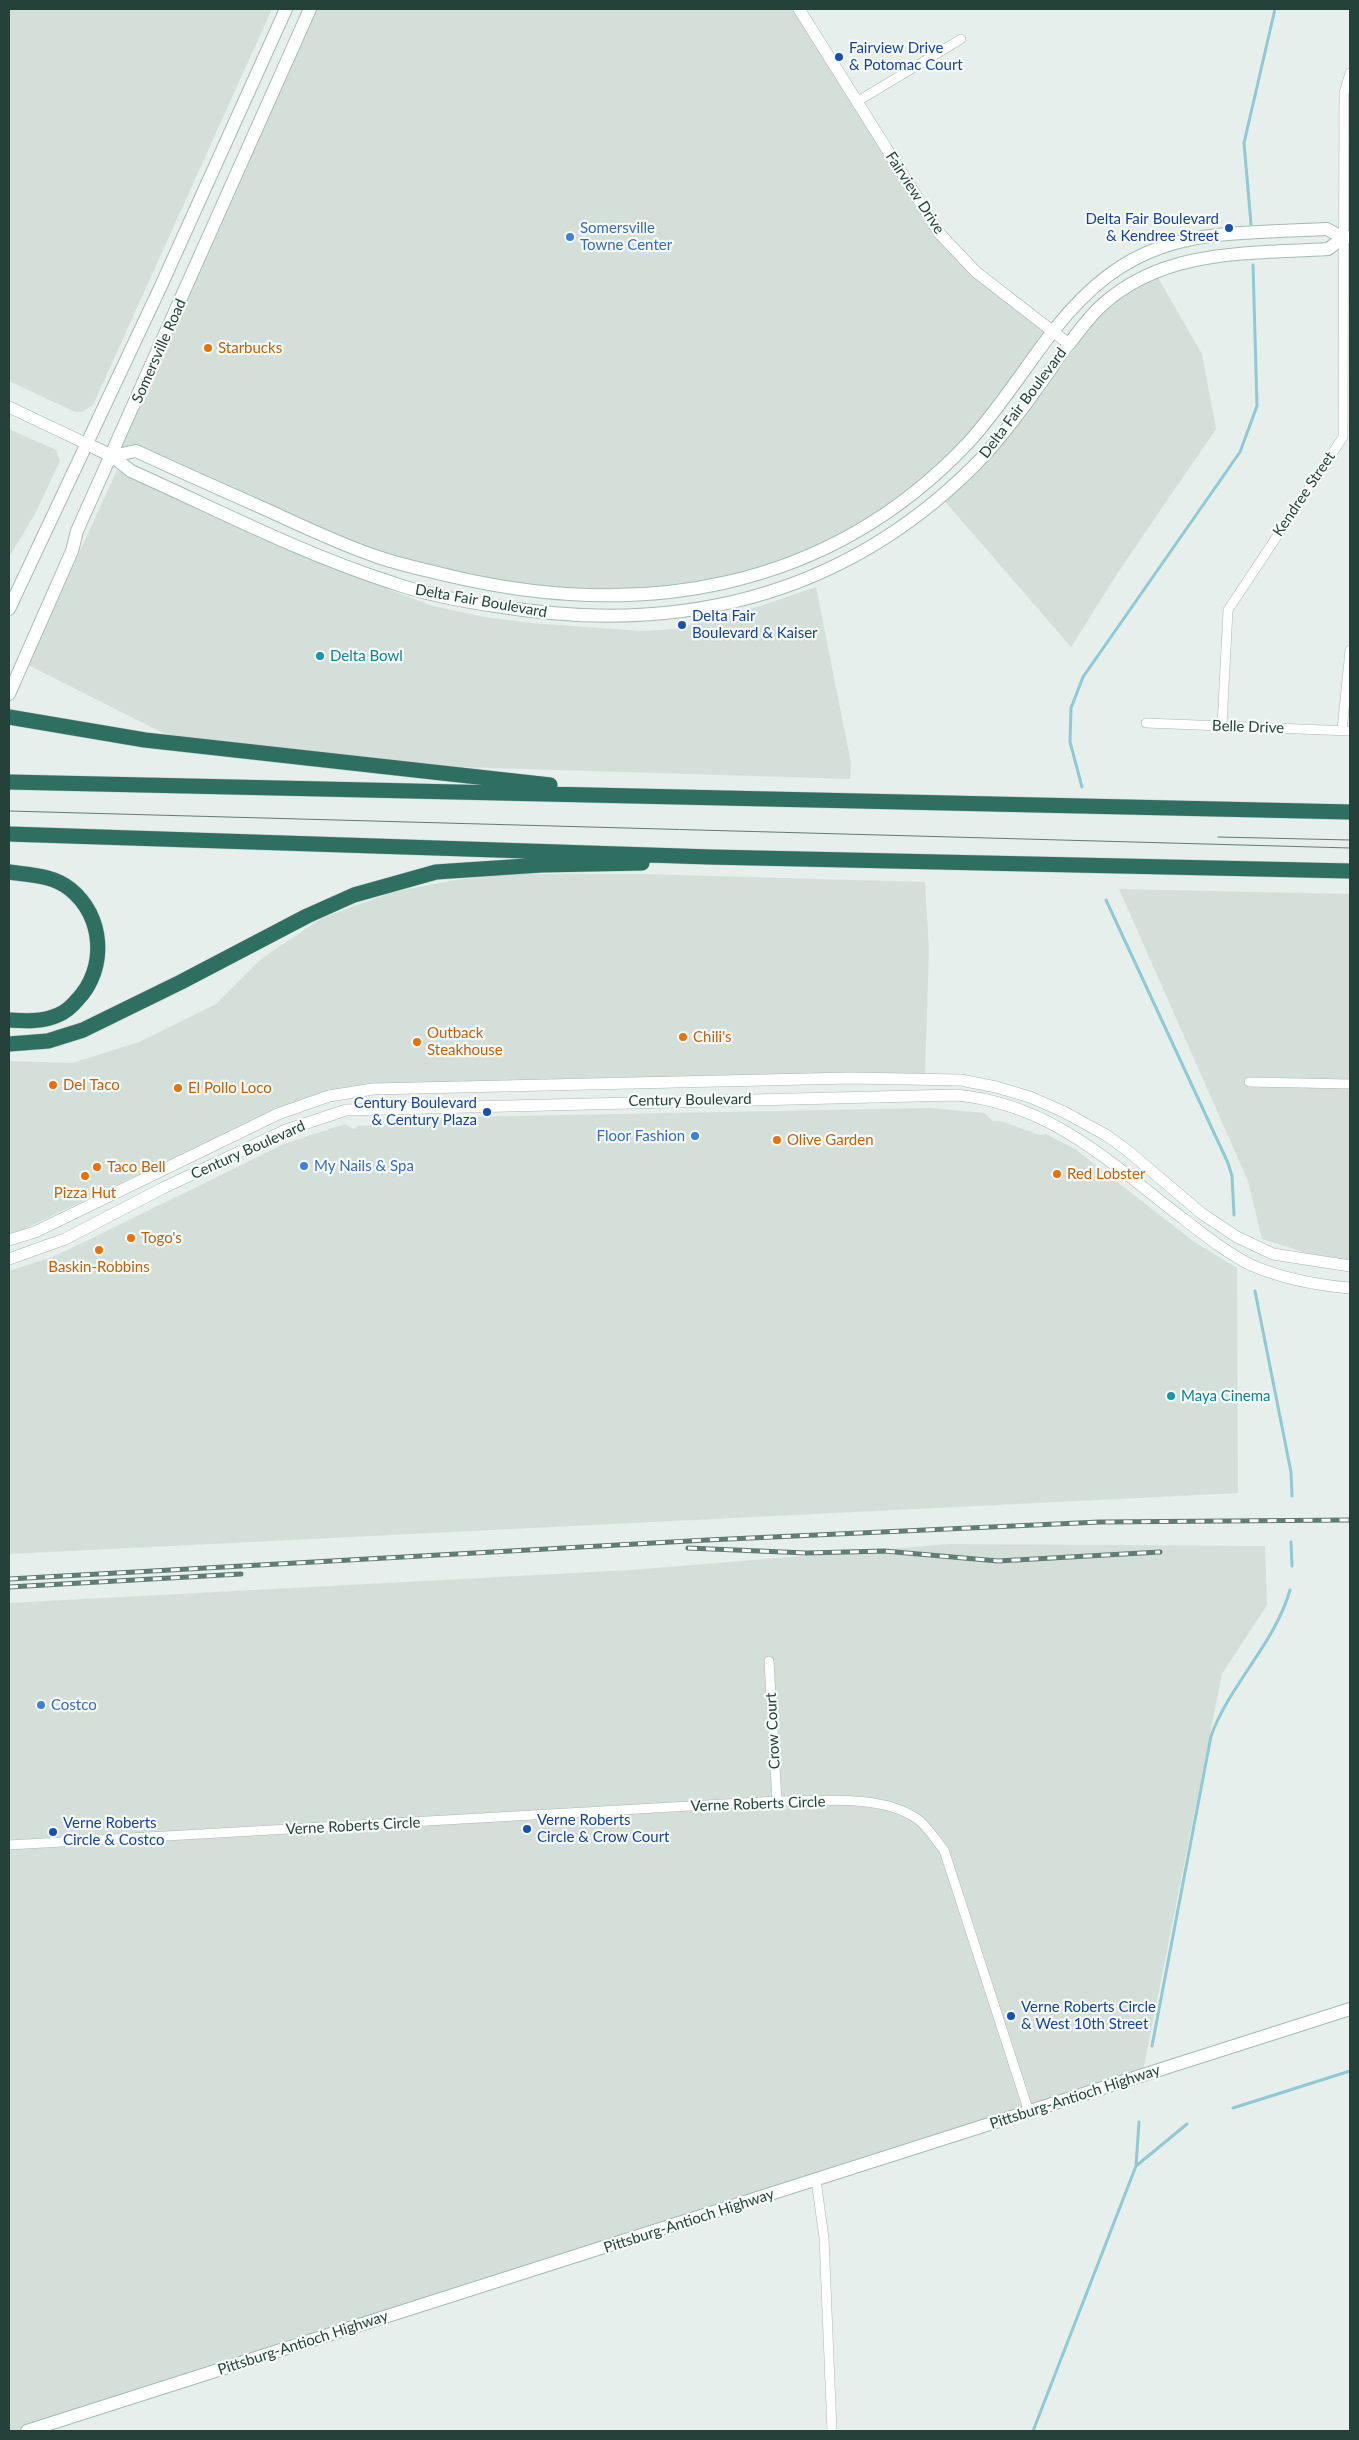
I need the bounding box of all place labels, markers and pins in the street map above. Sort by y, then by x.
place label: Fairview Drive & Potomac Court [849,39,963,74]
marker: Fairview Drive & Potomac Court [833,51,845,63]
place label: Delta Fair Boulevard & Kendree Street [1085,210,1219,245]
place label: Somersville Towne Center [580,219,672,254]
marker: Delta Fair Boulevard & Kendree Street [1223,222,1235,234]
marker: Somersville Towne Center [564,231,576,243]
place label: Starbucks [218,339,282,357]
marker: Starbucks [202,342,214,354]
place label: Delta Fair Boulevard & Kaiser [692,607,818,642]
marker: Delta Fair Boulevard & Kaiser [676,619,688,631]
place label: Delta Bowl [330,647,403,665]
marker: Delta Bowl [314,650,326,662]
place label: Outback Steakhouse [427,1024,503,1059]
place label: Chili's [693,1028,732,1046]
marker: Chili's [677,1031,689,1043]
marker: Outback Steakhouse [411,1036,423,1048]
place label: Del Taco [63,1076,120,1094]
marker: Del Taco [47,1079,59,1091]
place label: El Pollo Loco [188,1079,272,1097]
marker: El Pollo Loco [172,1082,184,1094]
place label: Century Boulevard & Century Plaza [354,1094,477,1129]
marker: Century Boulevard & Century Plaza [481,1106,493,1118]
place label: Floor Fashion [597,1127,685,1145]
marker: Floor Fashion [689,1130,701,1142]
place label: Olive Garden [787,1131,874,1149]
marker: Olive Garden [771,1134,783,1146]
place label: My Nails & Spa [314,1157,414,1175]
place label: Taco Bell [107,1158,166,1176]
marker: My Nails & Spa [298,1160,310,1172]
marker: Taco Bell [91,1161,103,1173]
place label: Red Lobster [1067,1165,1145,1183]
marker: Red Lobster [1051,1168,1063,1180]
marker: Pizza Hut [79,1170,91,1182]
place label: Pizza Hut [54,1184,116,1202]
place label: Togo's [141,1229,182,1247]
marker: Togo's [125,1232,137,1244]
marker: Baskin-Robbins [93,1244,105,1256]
place label: Baskin-Robbins [48,1258,150,1276]
place label: Maya Cinema [1181,1387,1271,1405]
marker: Maya Cinema [1165,1390,1177,1402]
place label: Costco [51,1696,97,1714]
marker: Costco [35,1699,47,1711]
place label: Verne Roberts Circle & Crow Court [537,1811,669,1846]
place label: Verne Roberts Circle & Costco [63,1814,164,1849]
marker: Verne Roberts Circle & Crow Court [521,1823,533,1835]
marker: Verne Roberts Circle & Costco [47,1826,59,1838]
place label: Verne Roberts Circle & West 10th Street [1021,1998,1156,2033]
marker: Verne Roberts Circle & West 10th Street [1005,2010,1017,2022]

